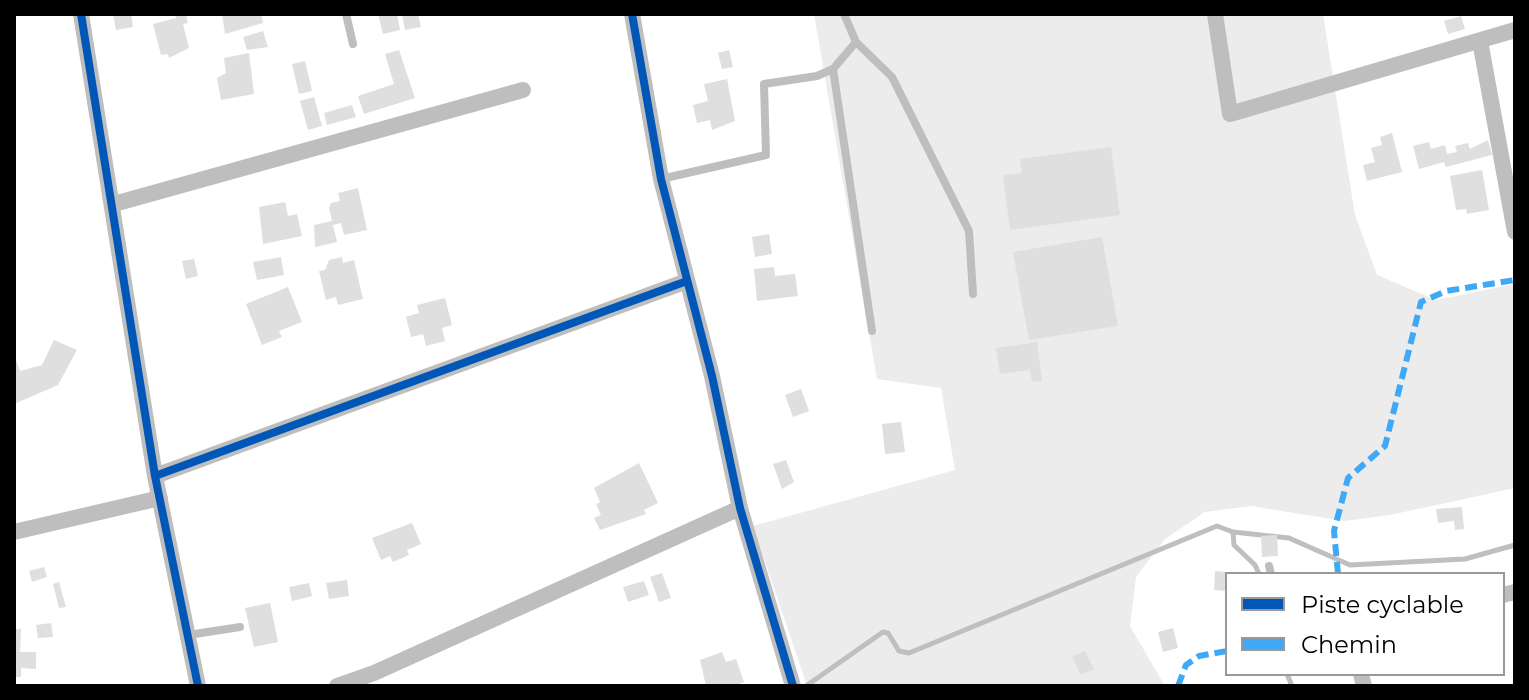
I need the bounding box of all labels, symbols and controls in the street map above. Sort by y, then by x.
legend [1225,572,1505,676]
text: Piste cyclable [1301,590,1464,619]
text: Chemin [1301,630,1397,659]

